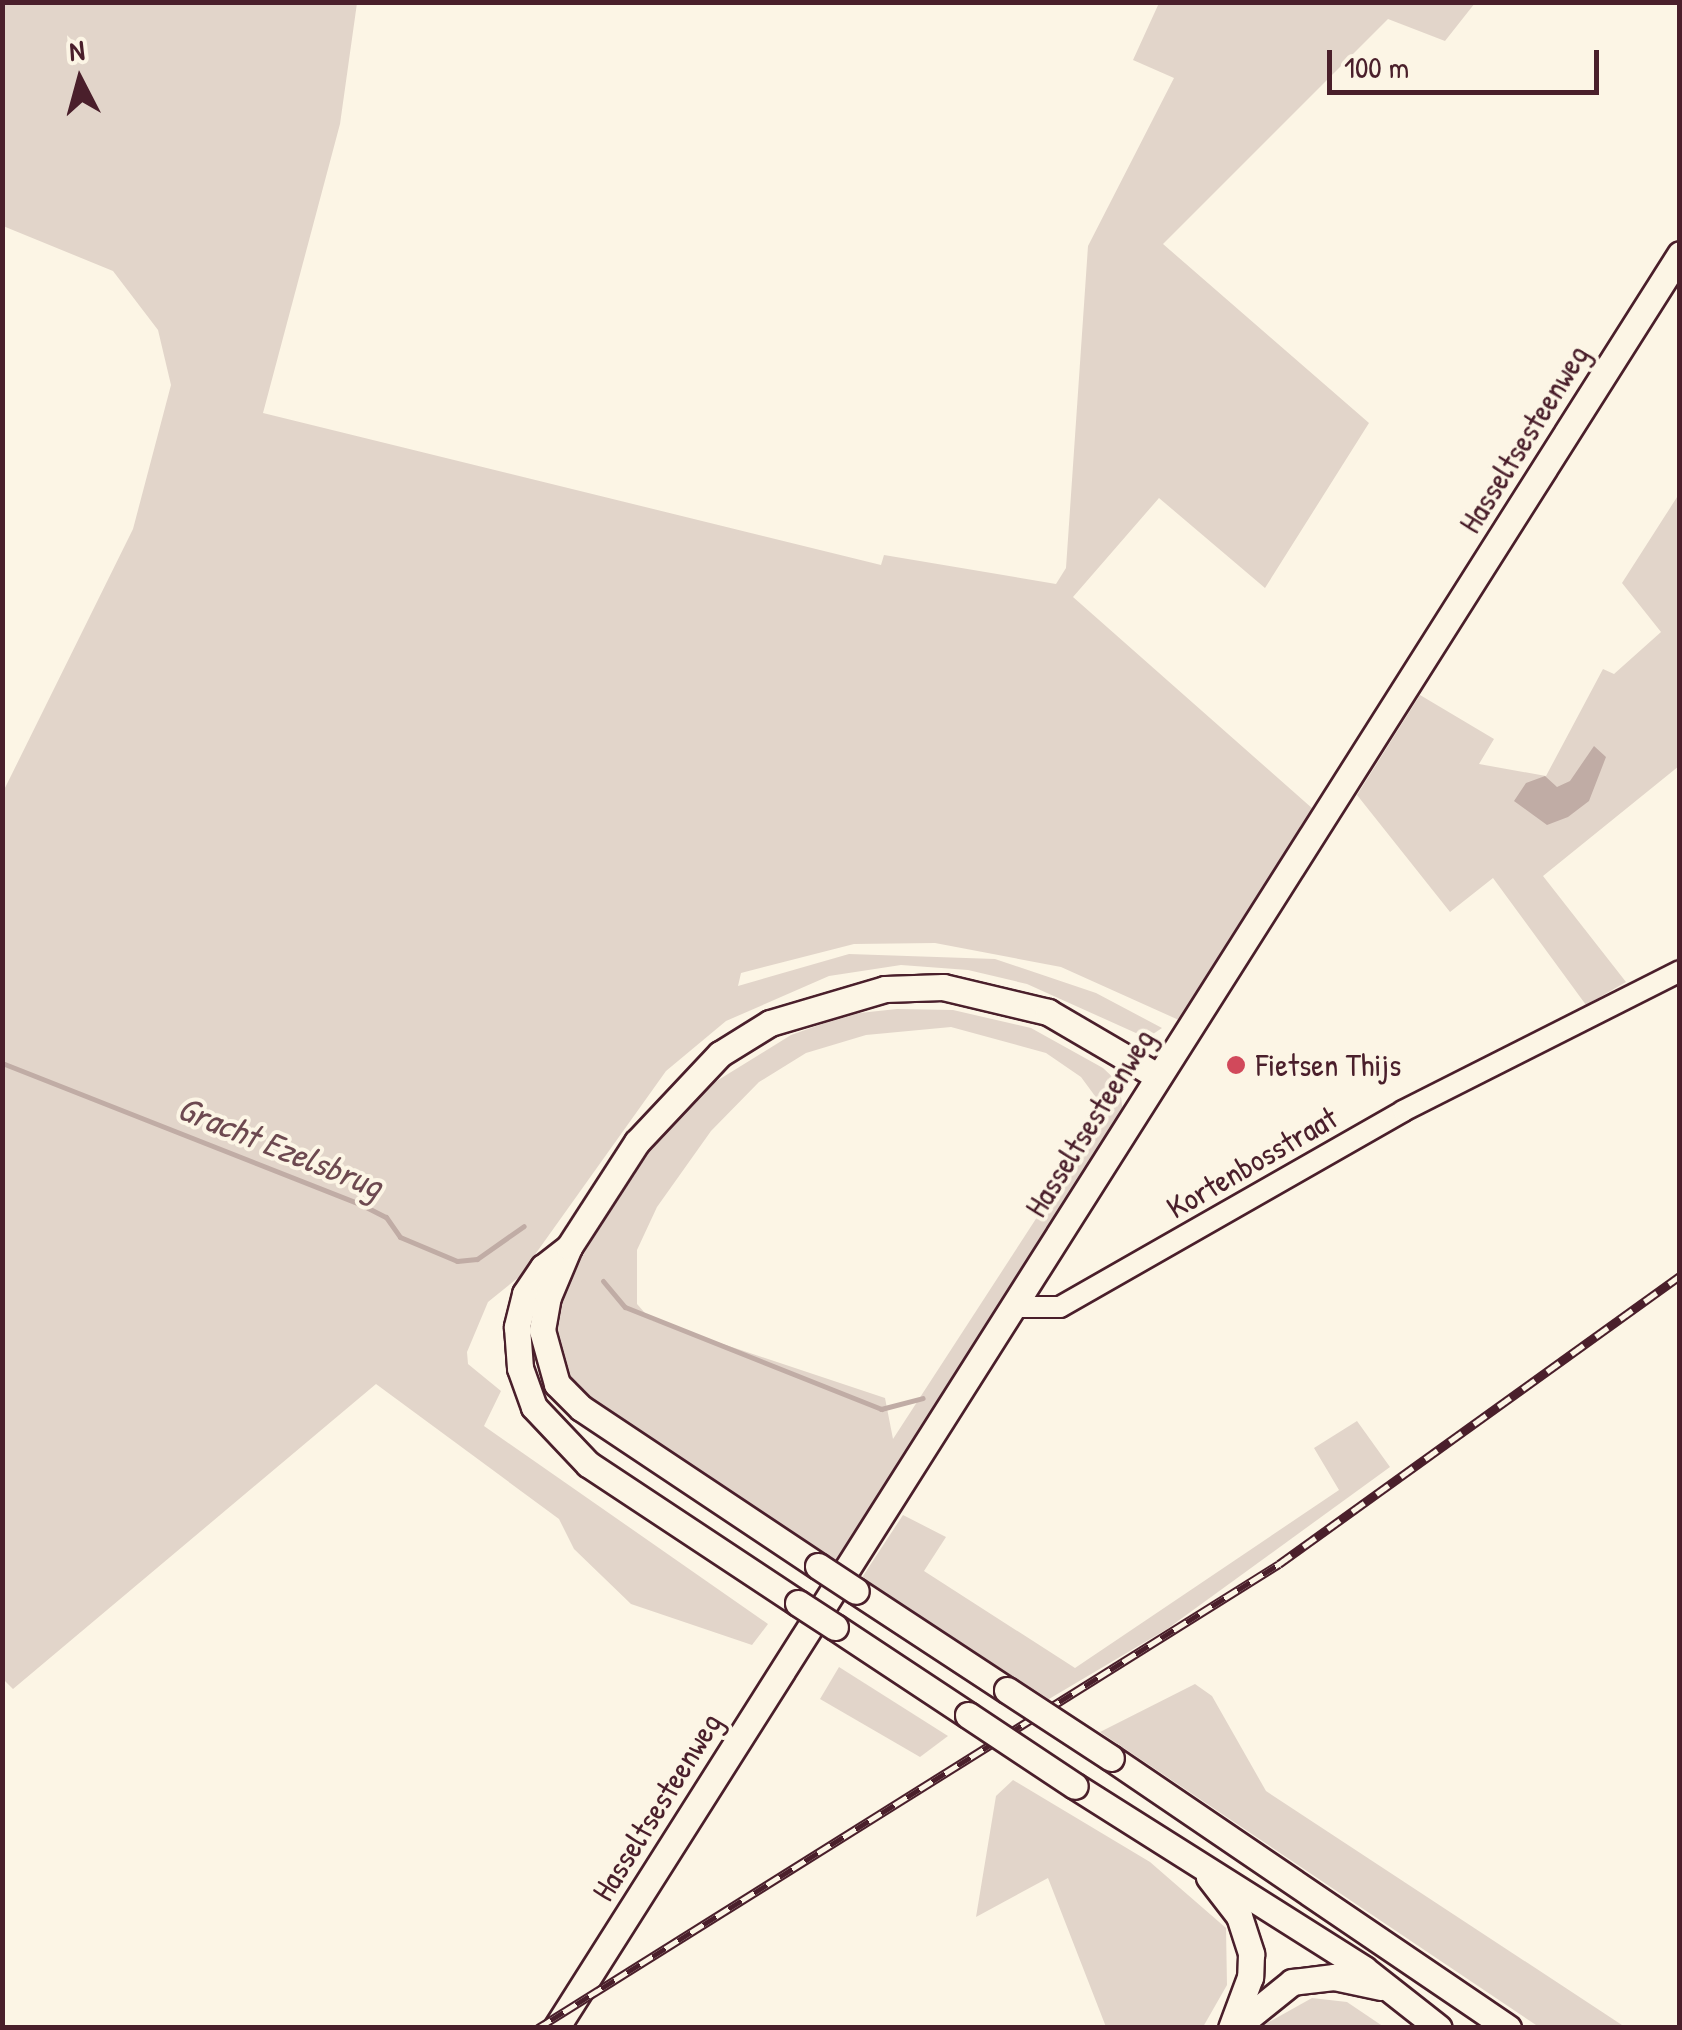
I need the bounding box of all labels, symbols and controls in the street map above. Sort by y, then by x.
north arrow [30,30,130,130]
text: N [67,30,86,70]
scale bar [1332,30,1604,92]
text: 100 m [1344,47,1409,87]
street label: Hasseltsesteenweg [1451,338,1597,540]
street label: Hasseltsesteenweg [1017,1022,1163,1224]
place label: Fietsen Thijs [1256,1046,1401,1084]
marker: Fietsen Thijs [1225,1054,1247,1076]
water label: Gracht Ezelsbrug [172,1087,388,1207]
street label: Kortenbosstraat [1160,1099,1344,1227]
street label: Hasseltsesteenweg [584,1706,730,1908]

